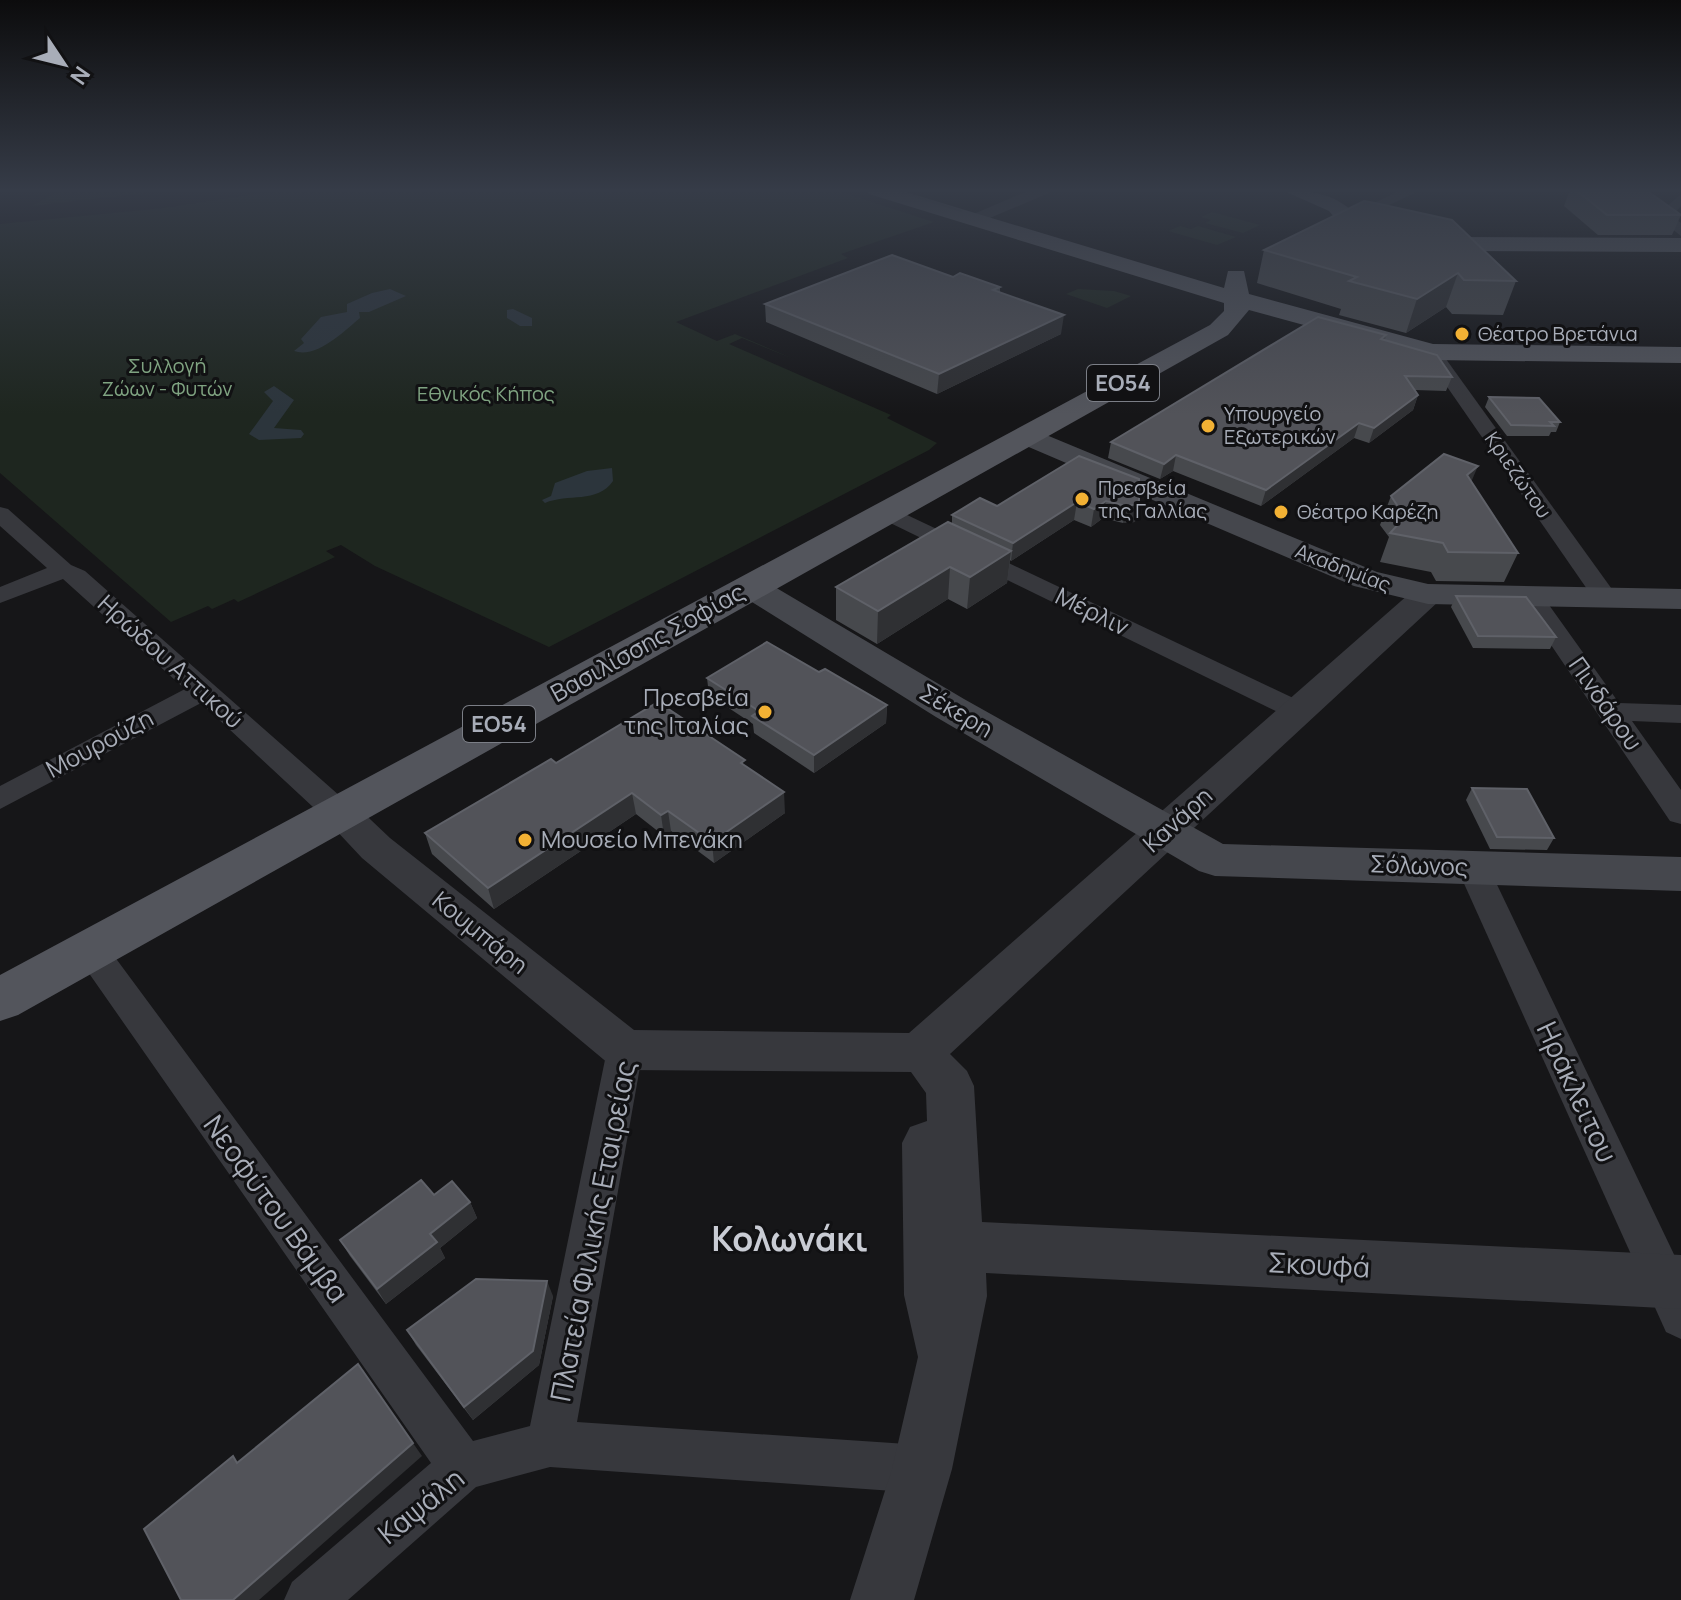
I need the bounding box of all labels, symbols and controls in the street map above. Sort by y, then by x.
north arrow [24,24,104,104]
text: N [64,60,97,91]
place label: Θέατρο Βρετάνια [1478,320,1638,347]
marker: Θέατρο Βρετάνια [1453,325,1471,343]
park label: Συλλογή Ζώων - Φυτών [102,352,232,402]
road number: ΕΟ54 [1087,365,1159,401]
park label: Εθνικός Κήπος [417,380,555,407]
place label: Υπουργείο Εξωτερικών [1224,400,1336,450]
marker: Υπουργείο Εξωτερικών [1199,417,1217,435]
street label: Κριεζώτου [1479,426,1558,523]
place label: Πρεσβεία της Γαλλίας [1098,474,1207,524]
marker: Πρεσβεία της Γαλλίας [1073,490,1091,508]
place label: Θέατρο Καρέζη [1297,498,1438,525]
marker: Θέατρο Καρέζη [1272,503,1290,521]
street label: Ακαδημίας [1292,537,1395,598]
street label: Βασιλίσσης Σοφίας [544,575,750,709]
street label: Μέρλιν [1050,579,1135,643]
street label: Ηρώδου Αττικού [91,587,251,735]
street label: Πινδάρου [1562,650,1650,756]
street label: Σέκερη [914,675,1000,745]
place label: Πρεσβεία της Ιταλίας [624,680,749,741]
street label: Μουρούζη [40,701,159,785]
marker: Πρεσβεία της Ιταλίας [756,703,774,721]
road number: ΕΟ54 [463,706,535,742]
street label: Κανάρη [1135,779,1219,859]
place label: Μουσείο Μπενάκη [541,822,743,855]
marker: Μουσείο Μπενάκη [516,831,534,849]
street label: Σόλωνος [1369,846,1469,883]
street label: Κουμπάρη [426,883,536,981]
street label: Ηράκλειτου [1529,1015,1627,1168]
street label: Πλατεία Φιλικής Εταιρείας [540,1057,644,1404]
street label: Νεοφύτου Βάμβα [196,1107,358,1310]
district label: Κολωνάκι [712,1215,868,1261]
street label: Σκουφά [1267,1242,1371,1286]
street label: Καψάλη [369,1459,471,1552]

